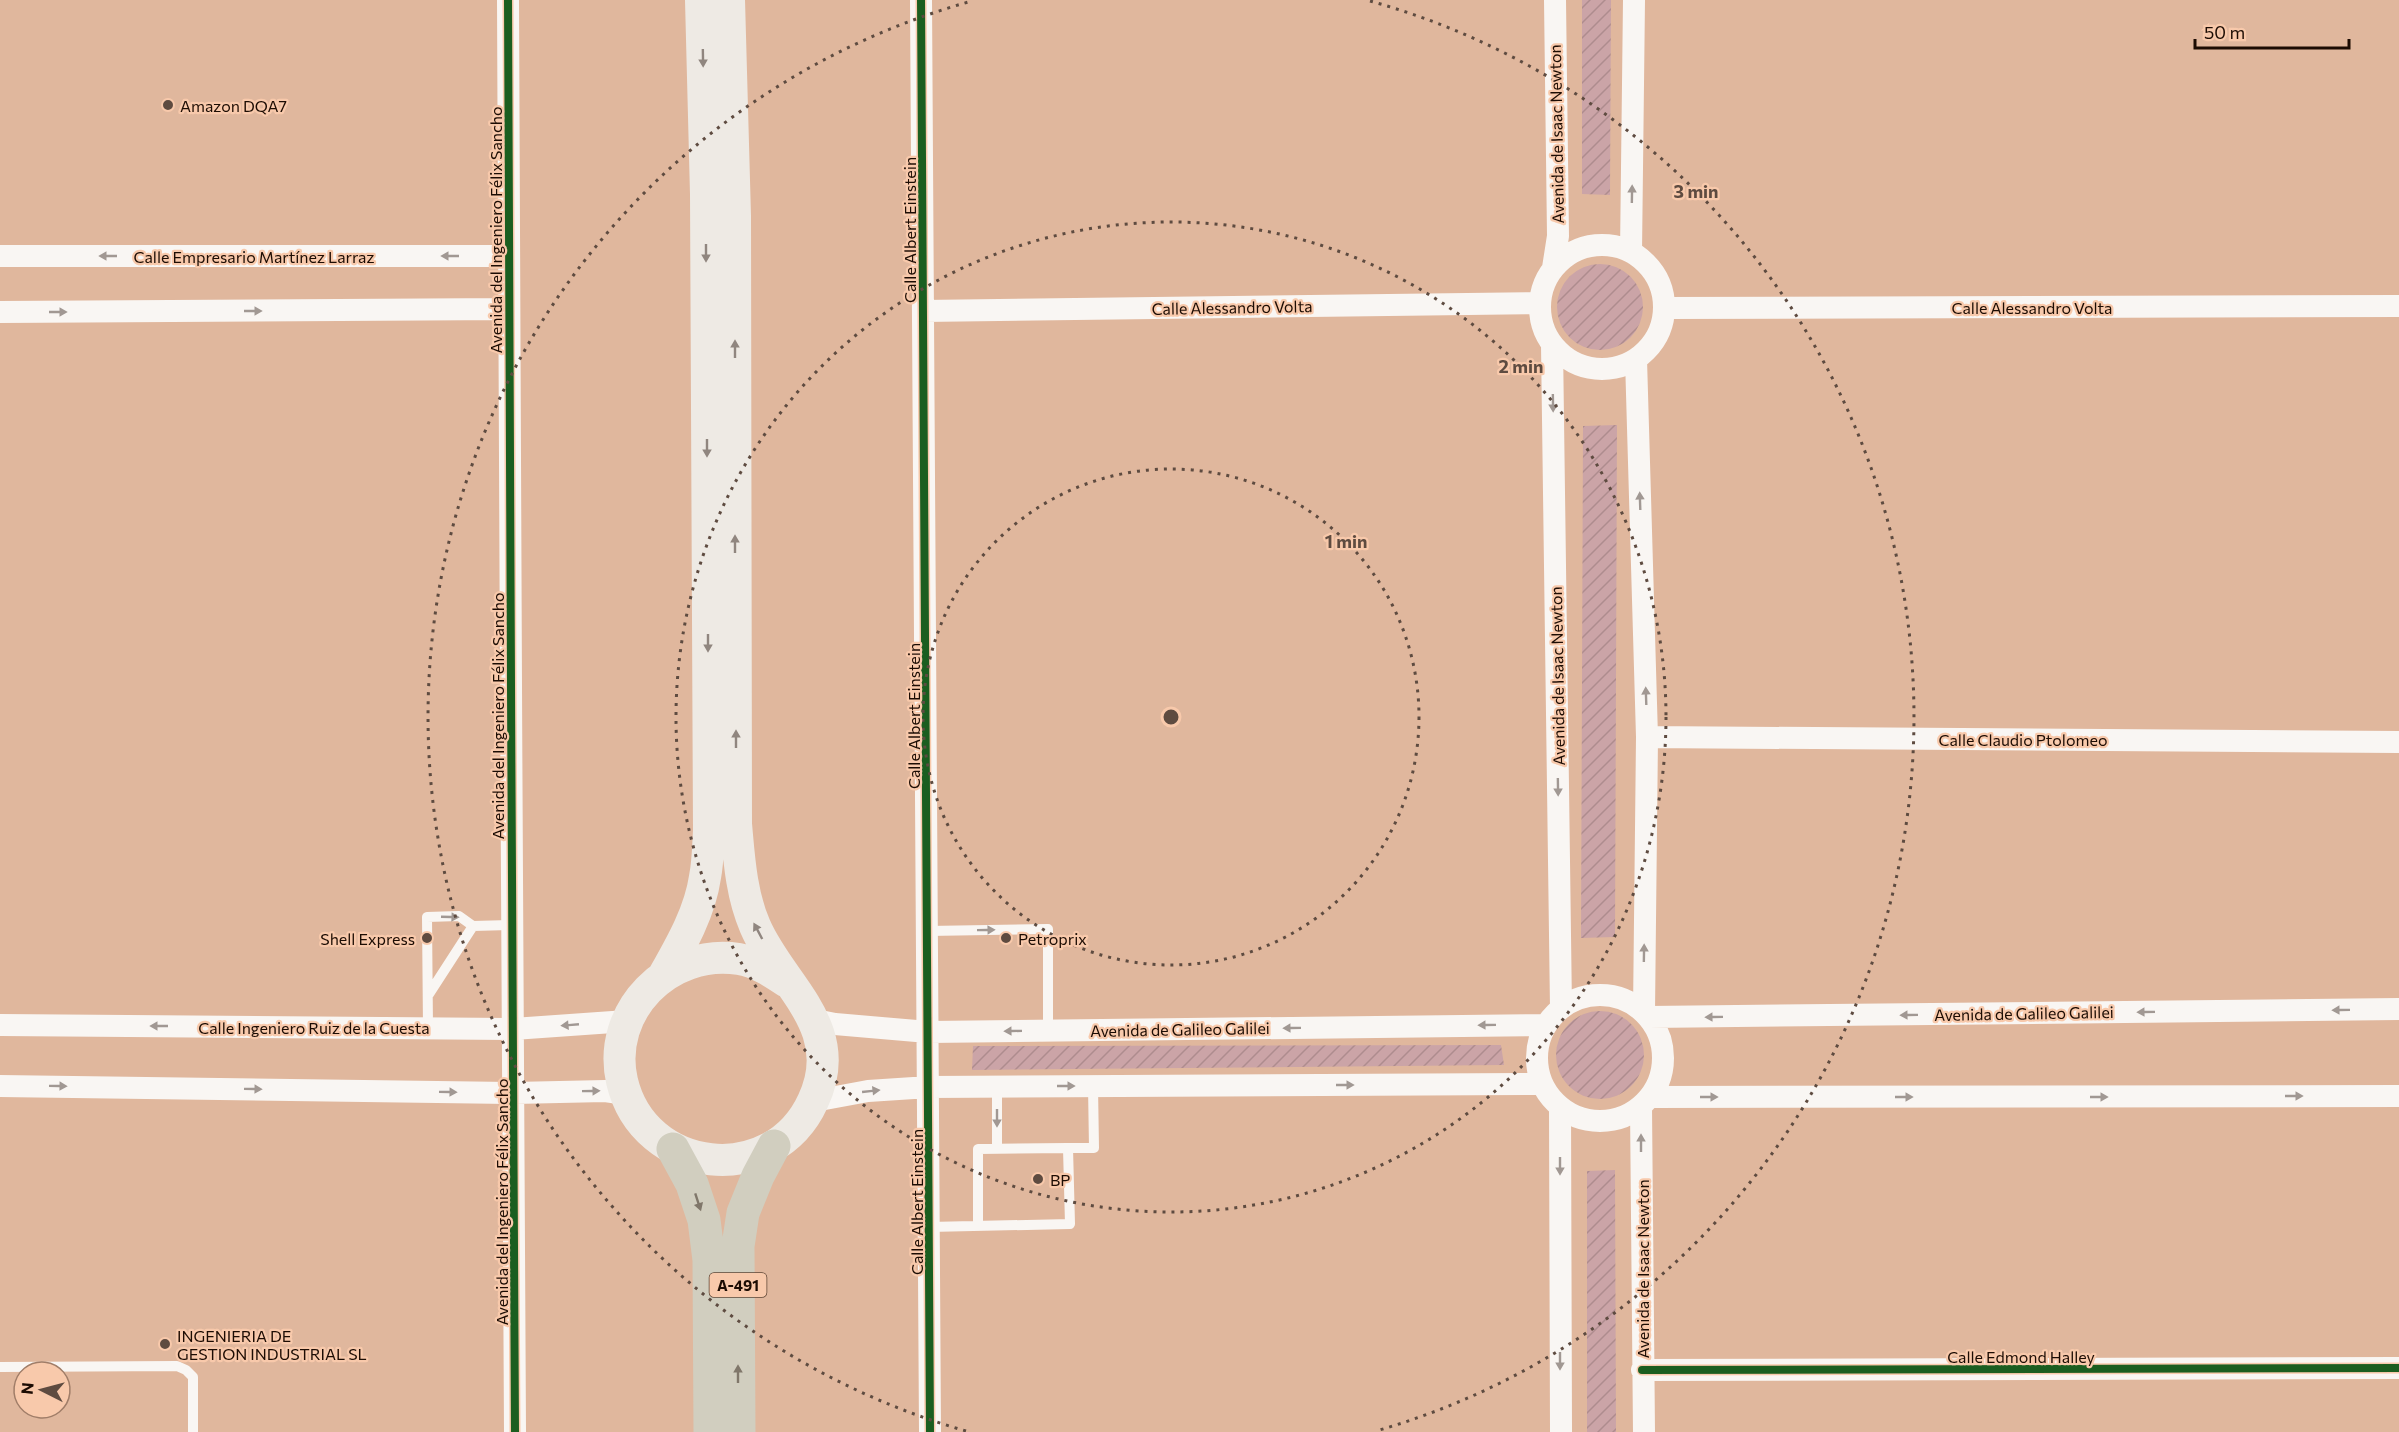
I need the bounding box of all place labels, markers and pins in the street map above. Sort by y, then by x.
place label: Amazon DQA7 [180,96,287,115]
marker: Amazon DQA7 [161,98,175,112]
centre of rings [1161,707,1181,727]
place label: Shell Express [320,929,415,948]
place label: Petroprix [1018,929,1087,948]
marker: Shell Express [420,931,434,945]
marker: Petroprix [999,931,1013,945]
place label: BP [1050,1170,1070,1189]
marker: BP [1031,1172,1045,1186]
place label: INGENIERIA DE GESTION INDUSTRIAL SL [177,1326,367,1363]
marker: INGENIERIA DE GESTION INDUSTRIAL SL [158,1337,172,1351]

